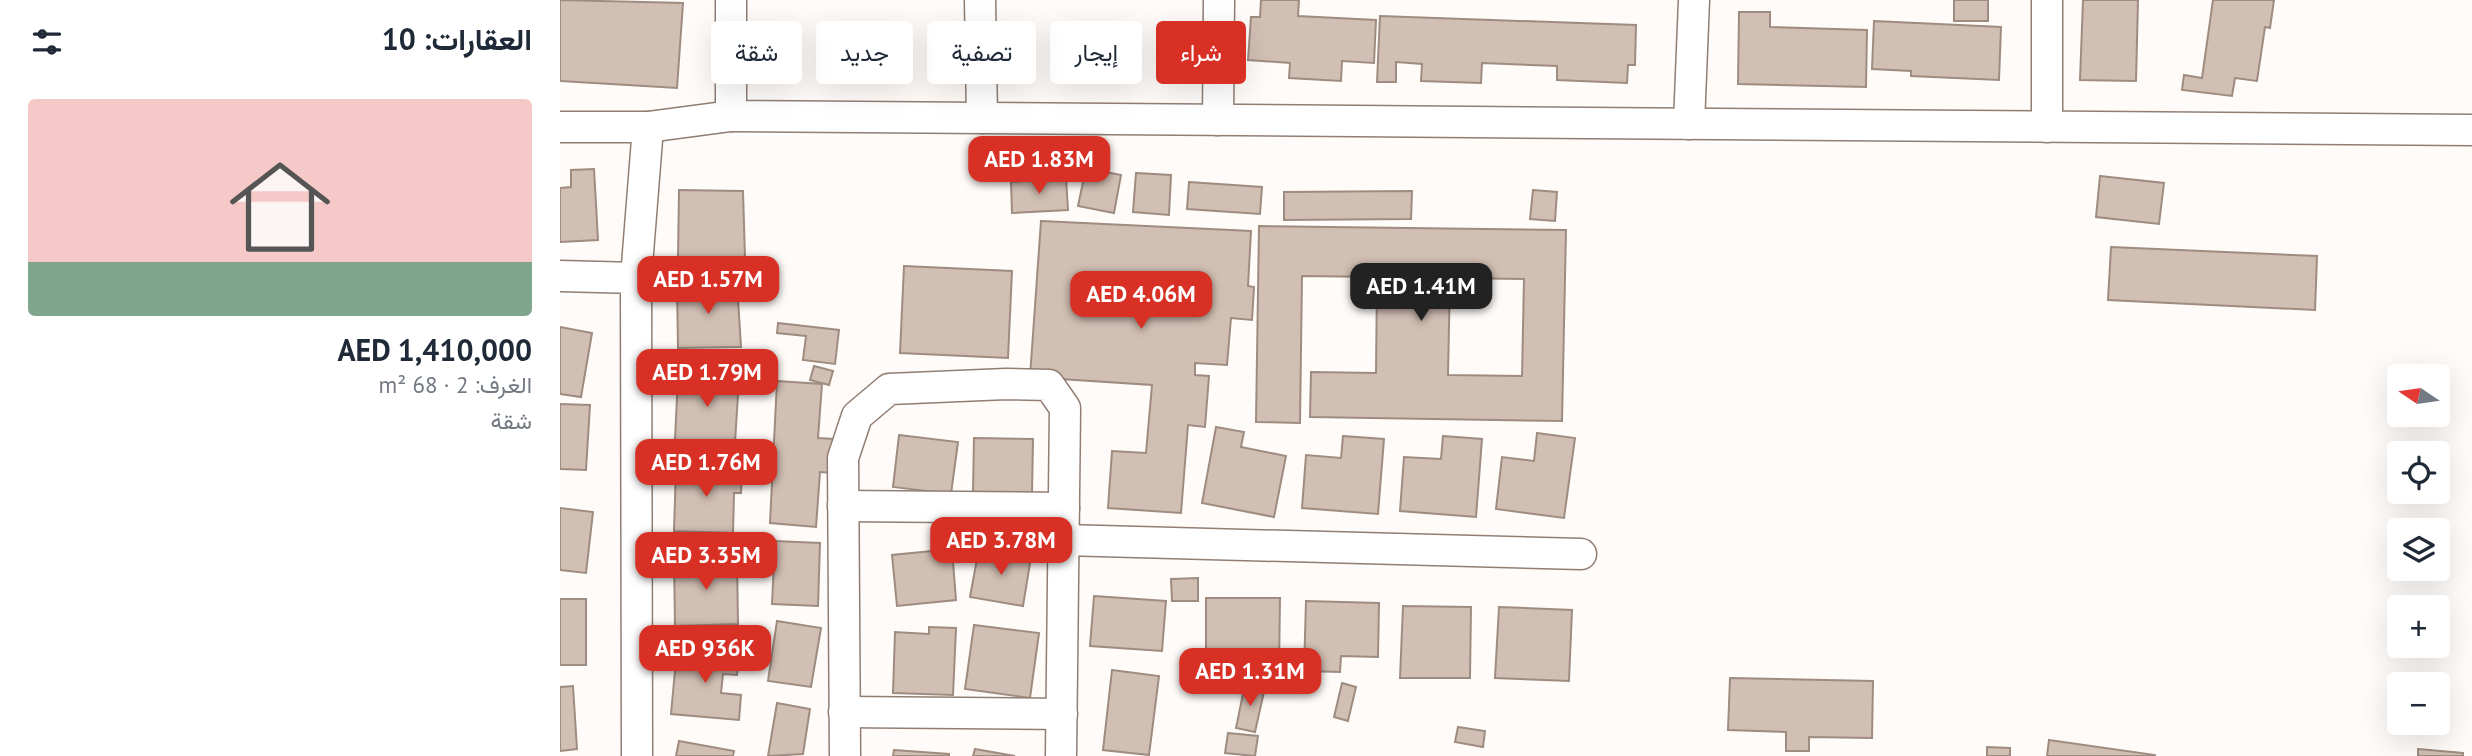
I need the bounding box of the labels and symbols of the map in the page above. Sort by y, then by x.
pin: AED 1.83M [959,136,1119,196]
pin: AED 1.57M [628,256,788,316]
pin: AED 1.41M [1341,264,1501,323]
pin: AED 4.06M [1061,272,1221,331]
pin: AED 1.79M [627,350,787,409]
north arrow [2387,364,2450,427]
pin: AED 1.76M [626,440,786,499]
pin: AED 3.78M [921,518,1081,577]
pin: AED 3.35M [626,532,786,592]
pin: AED 936K [633,626,777,685]
pin: AED 1.31M [1170,648,1330,708]

